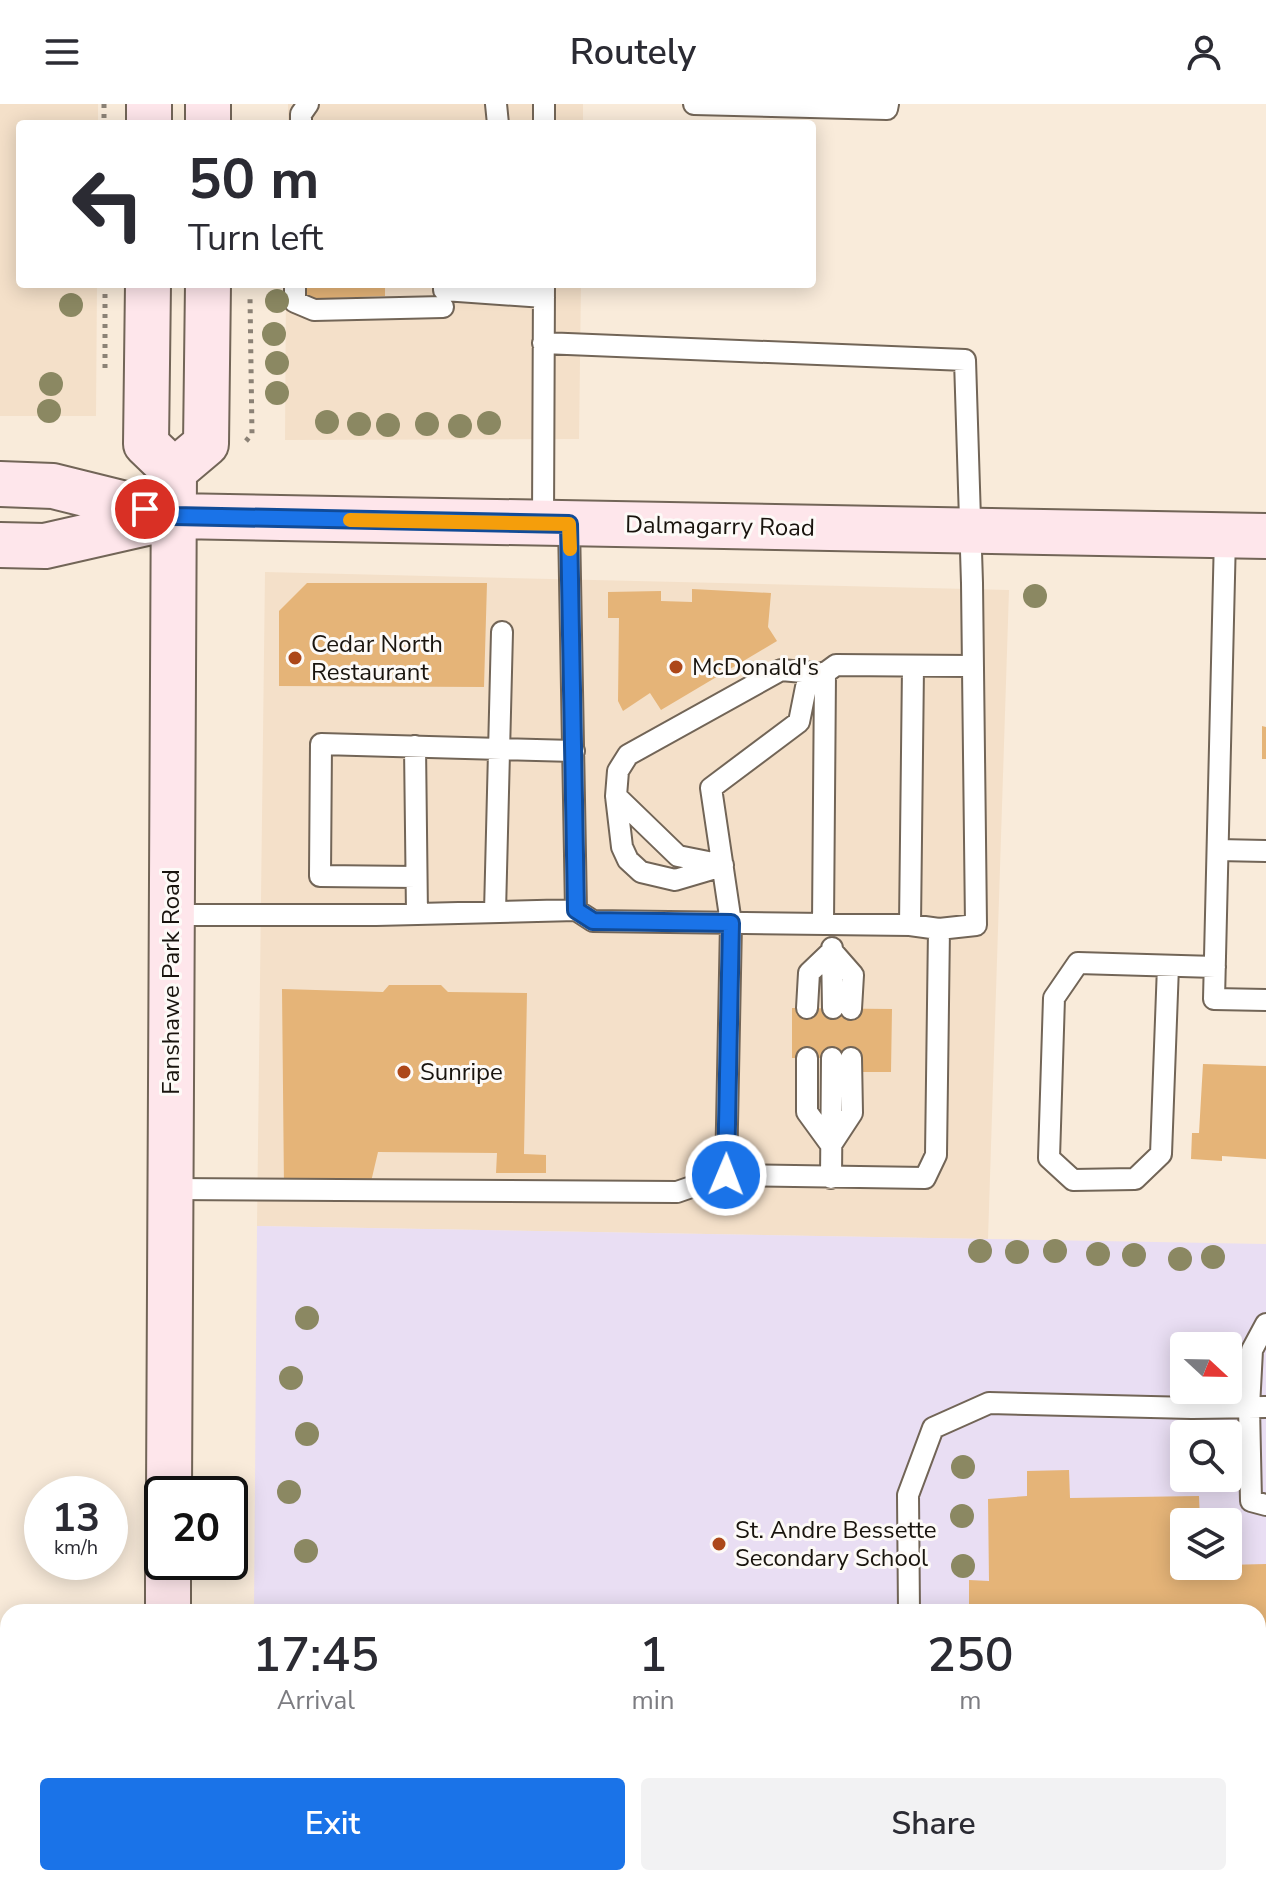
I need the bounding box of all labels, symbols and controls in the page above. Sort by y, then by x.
text: Routely [570,28,696,77]
icon: menu [40,30,84,74]
icon: person [1182,30,1226,74]
text: 50 m [188,141,319,218]
icon: left [56,152,160,256]
text: Turn left [188,214,323,263]
pin [111,475,179,543]
icon: arrive [123,487,167,531]
street label: Dalmagarry Road [625,508,815,544]
place label: Cedar North Restaurant [311,628,443,688]
marker: Cedar North Restaurant [286,649,304,667]
place label: McDonald's [692,651,819,683]
marker: McDonald's [667,658,685,676]
street label: Fanshawe Park Road [155,869,187,1095]
place label: Sunripe [420,1056,503,1088]
marker: Sunripe [395,1063,413,1081]
position arrow [684,1133,768,1217]
north arrow [1170,1332,1242,1404]
map controls [1170,1332,1242,1580]
button: search [1170,1420,1242,1492]
speed limit sign: 20 [144,1476,248,1580]
text: 13 [52,1491,100,1545]
button: layers [1170,1508,1242,1580]
place label: St. Andre Bessette Secondary School [735,1514,937,1574]
text: km/h [54,1534,98,1561]
marker: St. Andre Bessette Secondary School [710,1535,728,1553]
text: 17:45 [252,1622,379,1688]
text: 1 [639,1622,667,1688]
text: 250 [927,1622,1014,1688]
text: Arrival [277,1683,355,1718]
text: min [632,1683,675,1718]
text: m [959,1683,981,1718]
button: Exit [40,1778,625,1870]
button: Share [641,1778,1226,1870]

